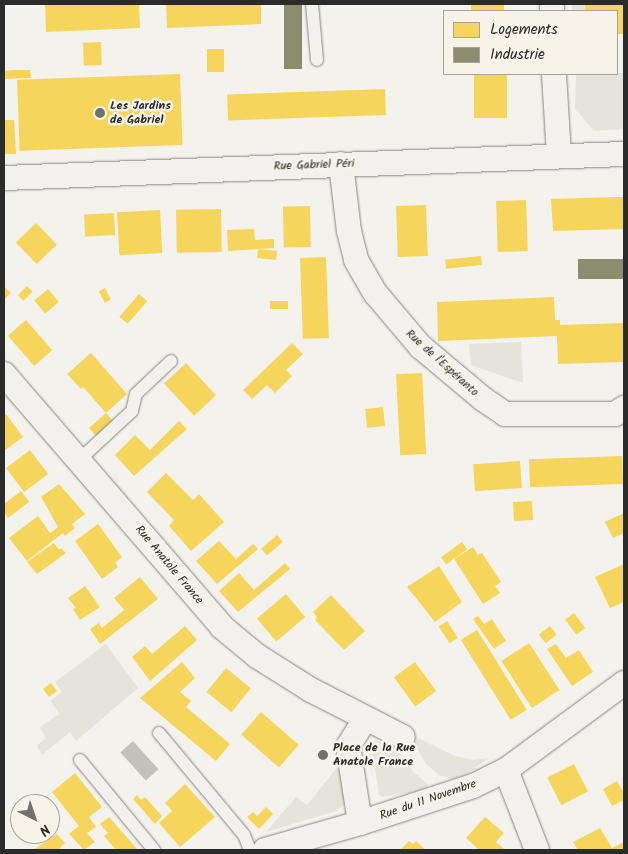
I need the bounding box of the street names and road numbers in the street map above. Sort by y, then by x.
street label: Rue Gabriel Péri [273,156,355,174]
street label: Rue de l'Espéranto [403,327,481,399]
street label: Rue Anatole France [132,523,206,607]
street label: Rue du 11 Novembre [378,777,478,823]

